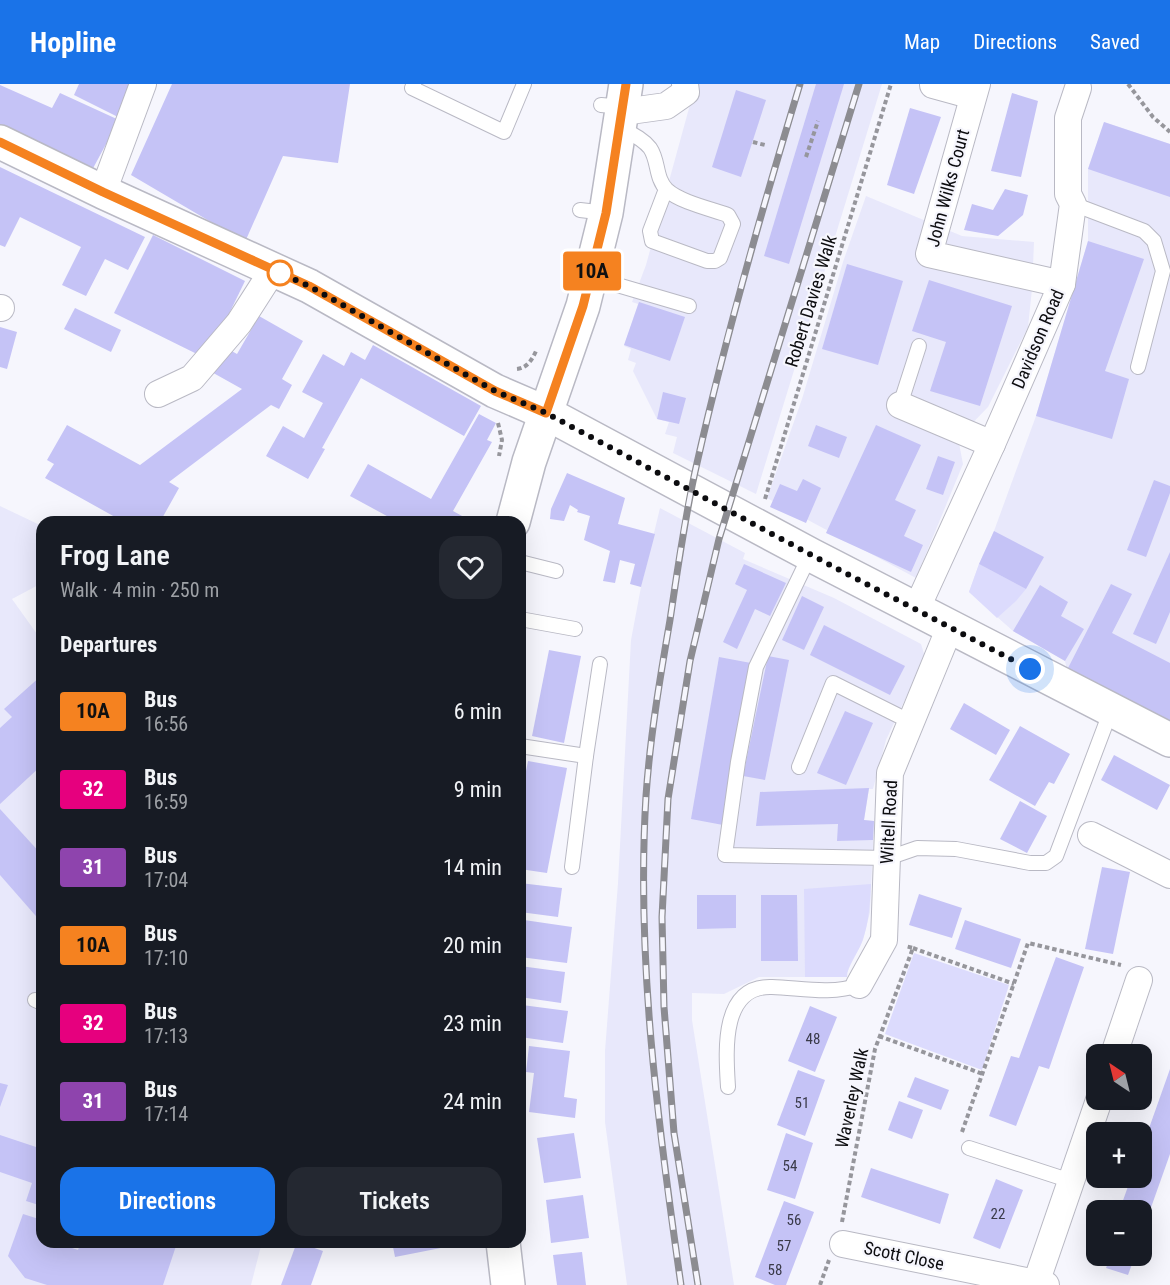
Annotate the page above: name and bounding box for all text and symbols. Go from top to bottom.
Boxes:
text: Hopline [30,26,116,59]
text: Map [904,30,940,54]
text: Directions [973,30,1057,54]
text: Saved [1090,30,1140,54]
street label: John Wilks Court [922,127,973,249]
street label: Robert Davies Walk [780,232,841,369]
line badge: 10A [558,252,626,291]
text: 10A [575,259,609,283]
unlabelled marker [267,260,293,286]
street label: Davidson Road [1007,286,1068,392]
button: heart [439,536,502,599]
text: Frog Lane [60,539,170,572]
text: Walk · 4 min · 250 m [60,578,219,602]
text: Departures [60,632,157,657]
your location [1015,654,1045,684]
text: Bus [144,687,177,712]
text: 10A [76,699,110,723]
text: 6 min [454,699,502,724]
text: 16:56 [144,712,188,736]
text: Bus [144,765,177,790]
text: 32 [82,777,104,801]
text: 9 min [454,777,502,802]
street label: Wiltell Road [876,779,901,865]
text: 16:59 [144,790,188,814]
text: Bus [144,843,177,868]
text: 31 [82,855,104,879]
text: 14 min [443,855,502,880]
text: 17:04 [144,868,188,892]
text: Bus [144,921,177,946]
text: 10A [76,933,110,957]
text: 20 min [443,933,502,958]
text: 17:10 [144,946,188,970]
text: Bus [144,999,177,1024]
text: 32 [82,1011,104,1035]
text: 23 min [443,1011,502,1036]
text: 17:13 [144,1024,188,1048]
house number: 48 [806,1030,820,1048]
north arrow [1086,1044,1152,1110]
map controls [1086,1044,1152,1266]
street label: Waverley Walk [831,1046,872,1150]
text: Bus [144,1077,177,1102]
text: 31 [82,1089,104,1113]
text: 24 min [443,1089,502,1114]
house number: 51 [795,1094,809,1112]
text: 17:14 [144,1102,188,1126]
button: + [1086,1122,1152,1188]
house number: 54 [783,1157,797,1175]
button: Directions [60,1167,275,1236]
button: Tickets [287,1167,502,1236]
button: − [1086,1200,1152,1266]
house number: 22 [991,1205,1005,1223]
house number: 56 [787,1211,801,1229]
house number: 57 [777,1237,791,1255]
street label: Scott Close [862,1237,946,1274]
house number: 58 [768,1261,782,1279]

